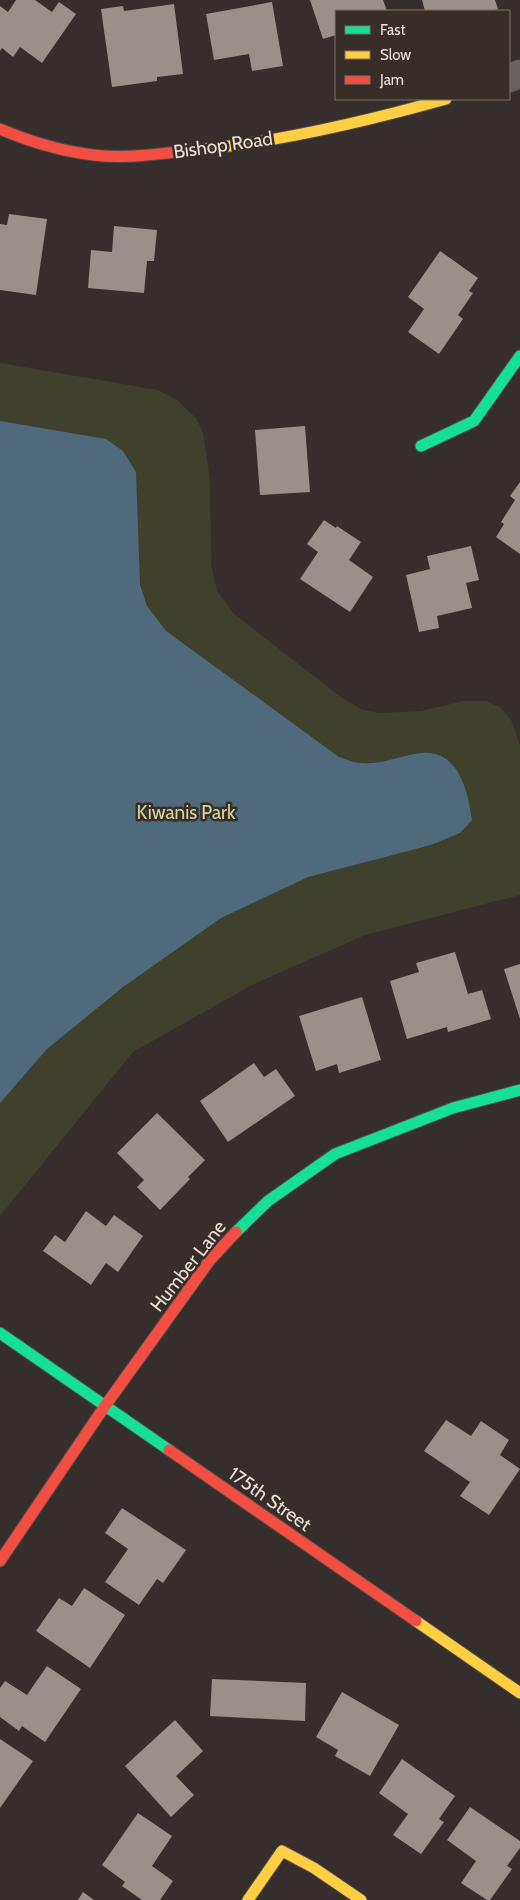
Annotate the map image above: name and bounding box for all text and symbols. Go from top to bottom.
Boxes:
legend [335,10,510,100]
text: Fast [380,21,405,39]
text: Slow [380,46,411,64]
text: Jam [379,71,404,89]
street label: Bishop Road [172,127,274,163]
park label: Kiwanis Park [136,801,236,824]
street label: Humber Lane [145,1216,231,1316]
street label: 175th Street [224,1462,316,1536]

